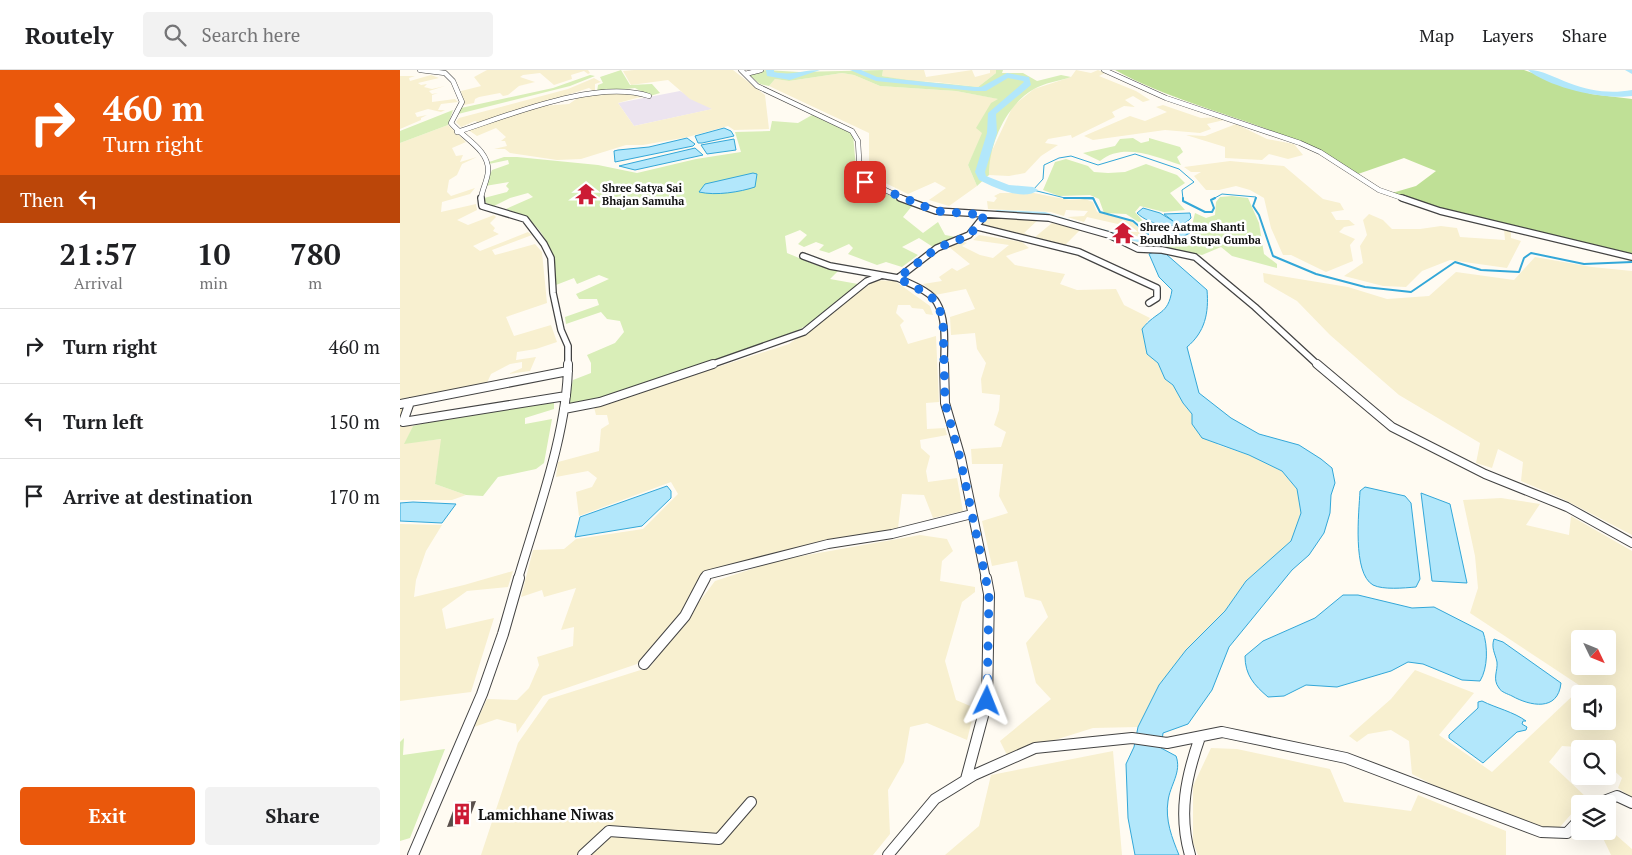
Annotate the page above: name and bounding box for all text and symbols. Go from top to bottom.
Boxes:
search box [143,12,493,57]
text: Routely [25,19,113,51]
icon: search [161,21,189,49]
text: Search here [201,22,300,47]
text: Map [1419,23,1454,47]
text: Layers [1482,23,1534,47]
text: Share [1562,23,1607,47]
text: 460 m [103,85,204,131]
icon: right [20,90,85,155]
text: Turn right [103,129,203,158]
pin [844,161,886,203]
icon: arrive [851,168,879,196]
temple icon: Shree Satya Sai Bhajan Samuha [573,181,599,207]
place label: Shree Satya Sai Bhajan Samuha [602,181,684,208]
icon: left [74,185,102,213]
text: Then [20,187,64,212]
temple icon: Shree Aatma Shanti Boudhha Stupa Gumba [1110,220,1136,246]
place label: Shree Aatma Shanti Boudhha Stupa Gumba [1140,220,1261,247]
text: 21:57 [59,234,137,274]
text: 10 [197,234,231,274]
text: 780 [290,234,341,274]
text: Arrival [74,272,123,294]
text: min [200,272,228,294]
text: m [308,272,322,294]
icon: right [20,332,48,360]
text: Turn right [63,334,157,359]
text: 460 m [329,334,380,359]
icon: left [20,407,48,435]
text: Turn left [63,409,144,434]
text: 150 m [329,409,380,434]
icon: arrive [20,482,48,510]
text: Arrive at destination [63,484,252,509]
text: 170 m [329,484,380,509]
north arrow [1571,630,1616,675]
map controls [1571,630,1616,840]
position arrow [960,674,1012,726]
button: sound [1571,685,1616,730]
button: search [1571,740,1616,785]
button: Exit [20,787,195,845]
button: Share [205,787,380,845]
button: layers [1571,795,1616,840]
building icon: Lamichhane Niwas [449,801,475,827]
place label: Lamichhane Niwas [478,804,614,824]

